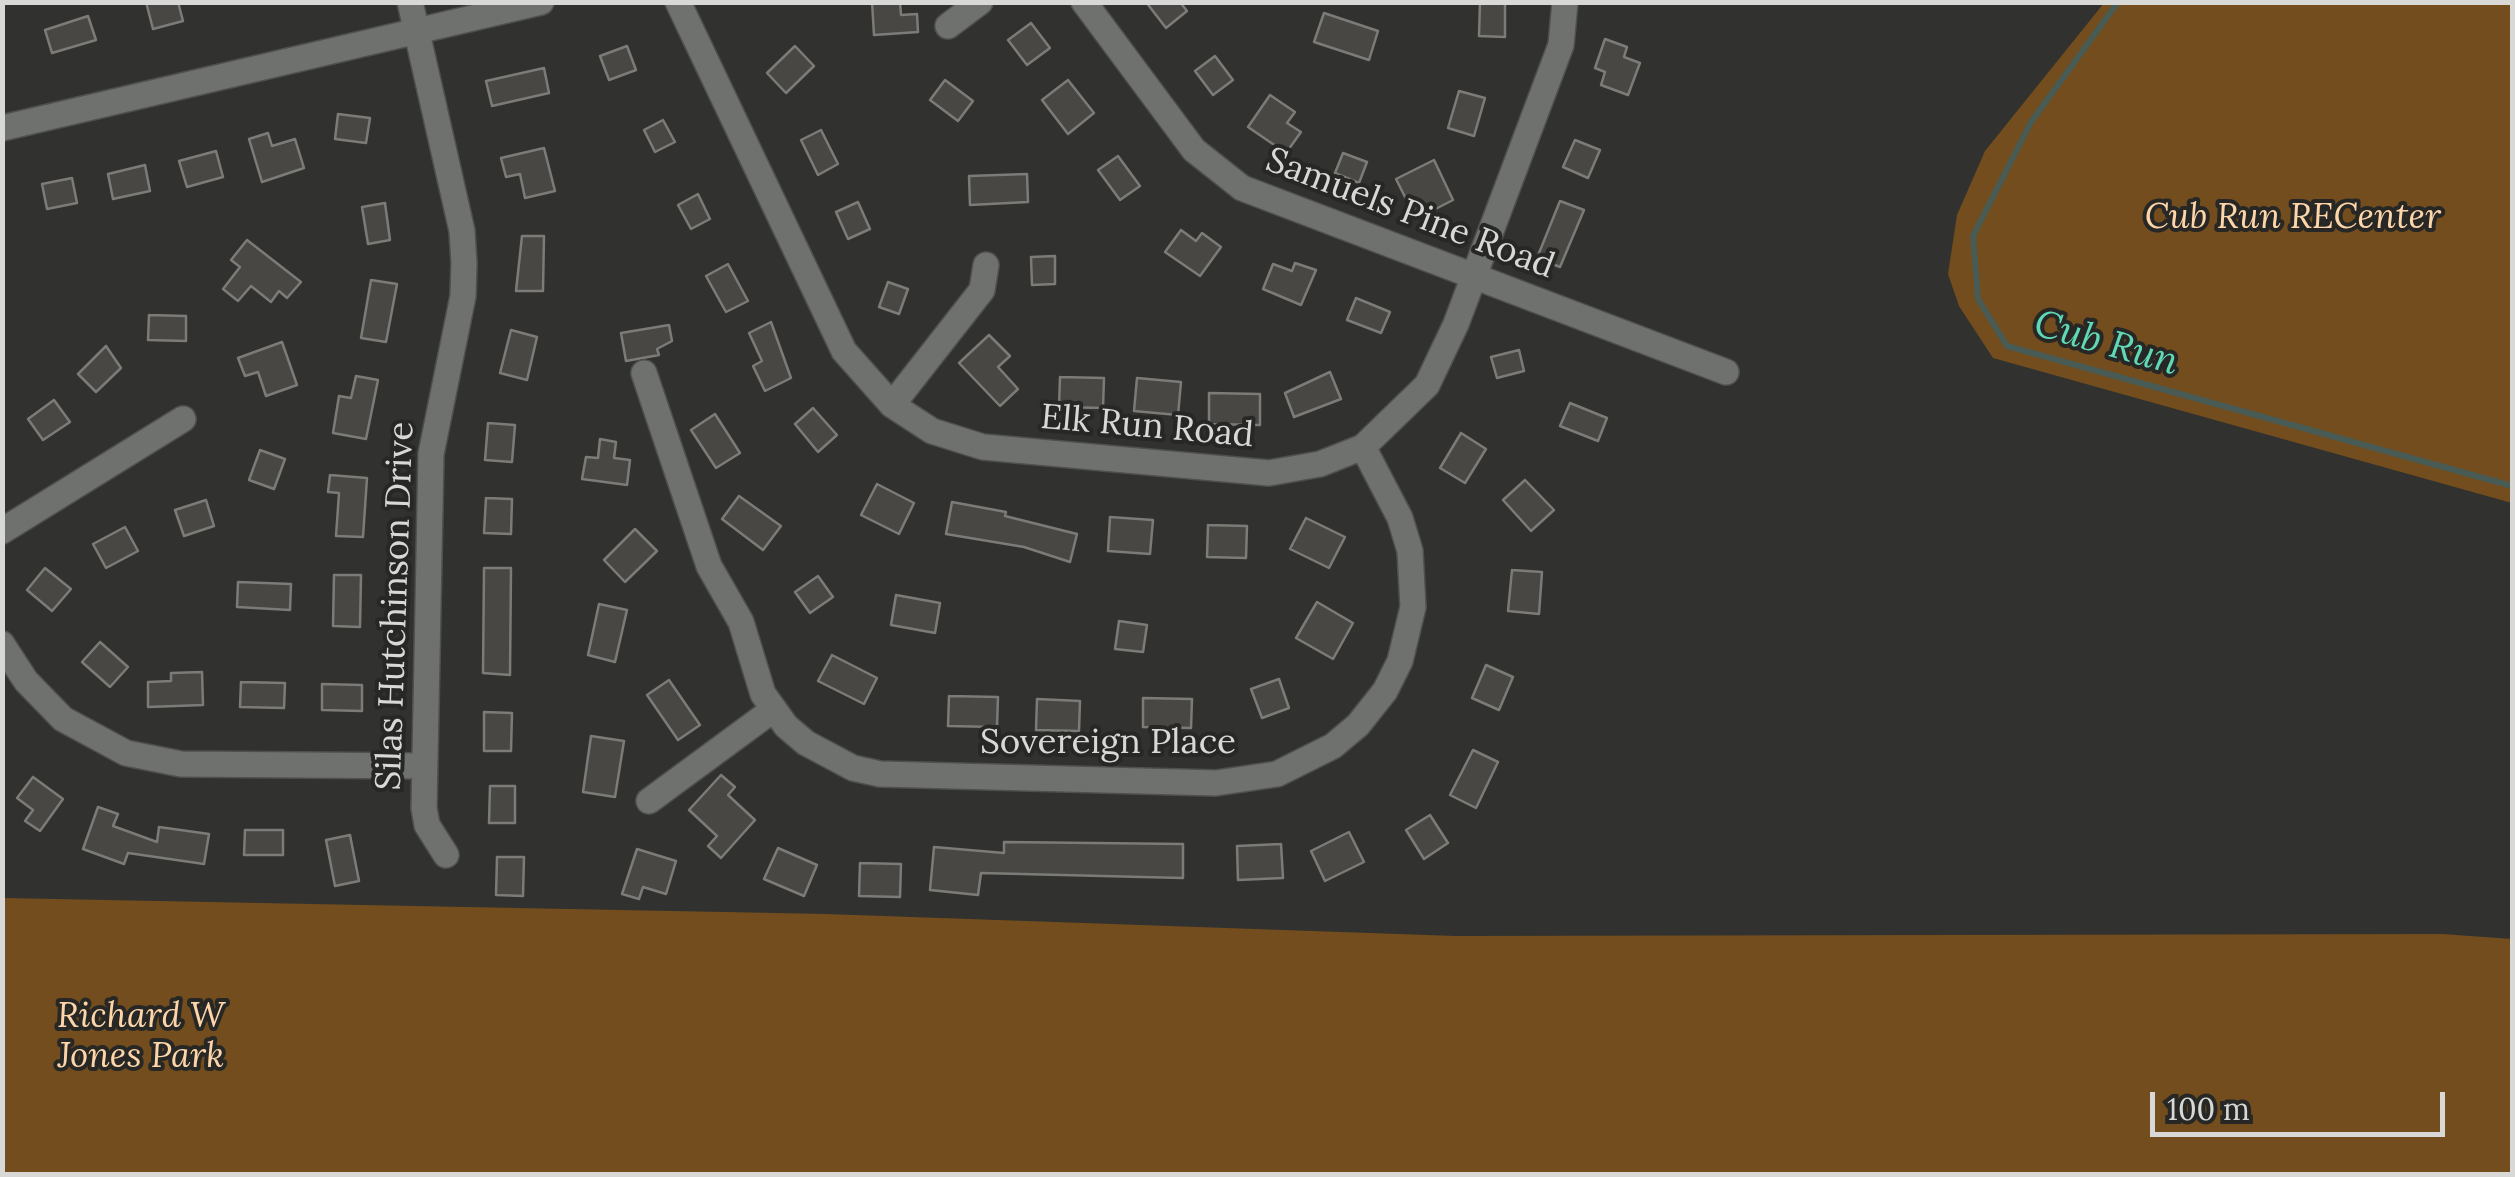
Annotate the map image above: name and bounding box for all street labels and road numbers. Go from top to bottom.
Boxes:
street label: Samuels Pine Road [1260,140,1560,288]
street label: Elk Run Road [1039,397,1255,457]
street label: Silas Hutchinson Drive [369,421,423,791]
street label: Sovereign Place [980,722,1236,764]

